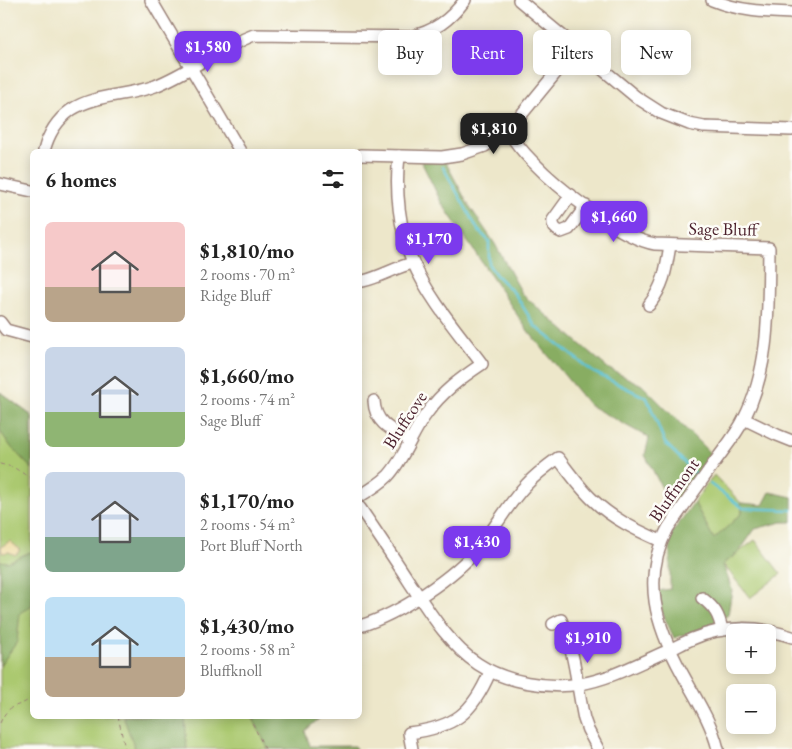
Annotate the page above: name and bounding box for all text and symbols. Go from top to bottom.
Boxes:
pin: $1,580 [167,30,249,73]
chip: Buy [378,30,442,75]
chip: Rent [452,30,523,75]
chip: Filters [533,30,611,75]
chip: New [621,30,691,75]
text: $1,580 [185,36,231,57]
pin: $1,810 [453,112,535,155]
text: $1,810 [471,118,517,139]
icon: filters [319,165,347,193]
text: 6 homes [45,166,117,193]
pin: $1,660 [573,200,655,243]
text: $1,660 [591,206,637,227]
street label: Sage Bluff [688,216,760,241]
pin: $1,170 [388,222,470,265]
text: $1,170 [406,228,452,249]
text: $1,810/mo [200,237,294,264]
icon: home [85,242,145,302]
text: 2 rooms · 70 m² [200,264,295,285]
text: Ridge Bluff [200,285,271,306]
text: $1,660/mo [200,362,294,389]
icon: home [85,367,145,427]
street label: Bluffcove [377,386,432,453]
text: 2 rooms · 74 m² [200,389,295,410]
text: Sage Bluff [200,410,261,431]
street label: Bluffmont [643,453,704,526]
text: $1,170/mo [200,487,294,514]
icon: home [85,492,145,552]
text: 2 rooms · 54 m² [200,514,295,535]
pin: $1,430 [436,526,518,568]
text: $1,430 [454,531,500,552]
text: Port Bluff North [200,535,303,556]
text: $1,430/mo [200,612,294,639]
icon: home [85,617,145,677]
pin: $1,910 [547,622,629,664]
map controls [726,624,776,734]
button: + [726,624,776,674]
text: $1,910 [565,627,611,648]
text: 2 rooms · 58 m² [200,639,295,660]
text: Bluffknoll [200,660,262,681]
button: − [726,684,776,734]

